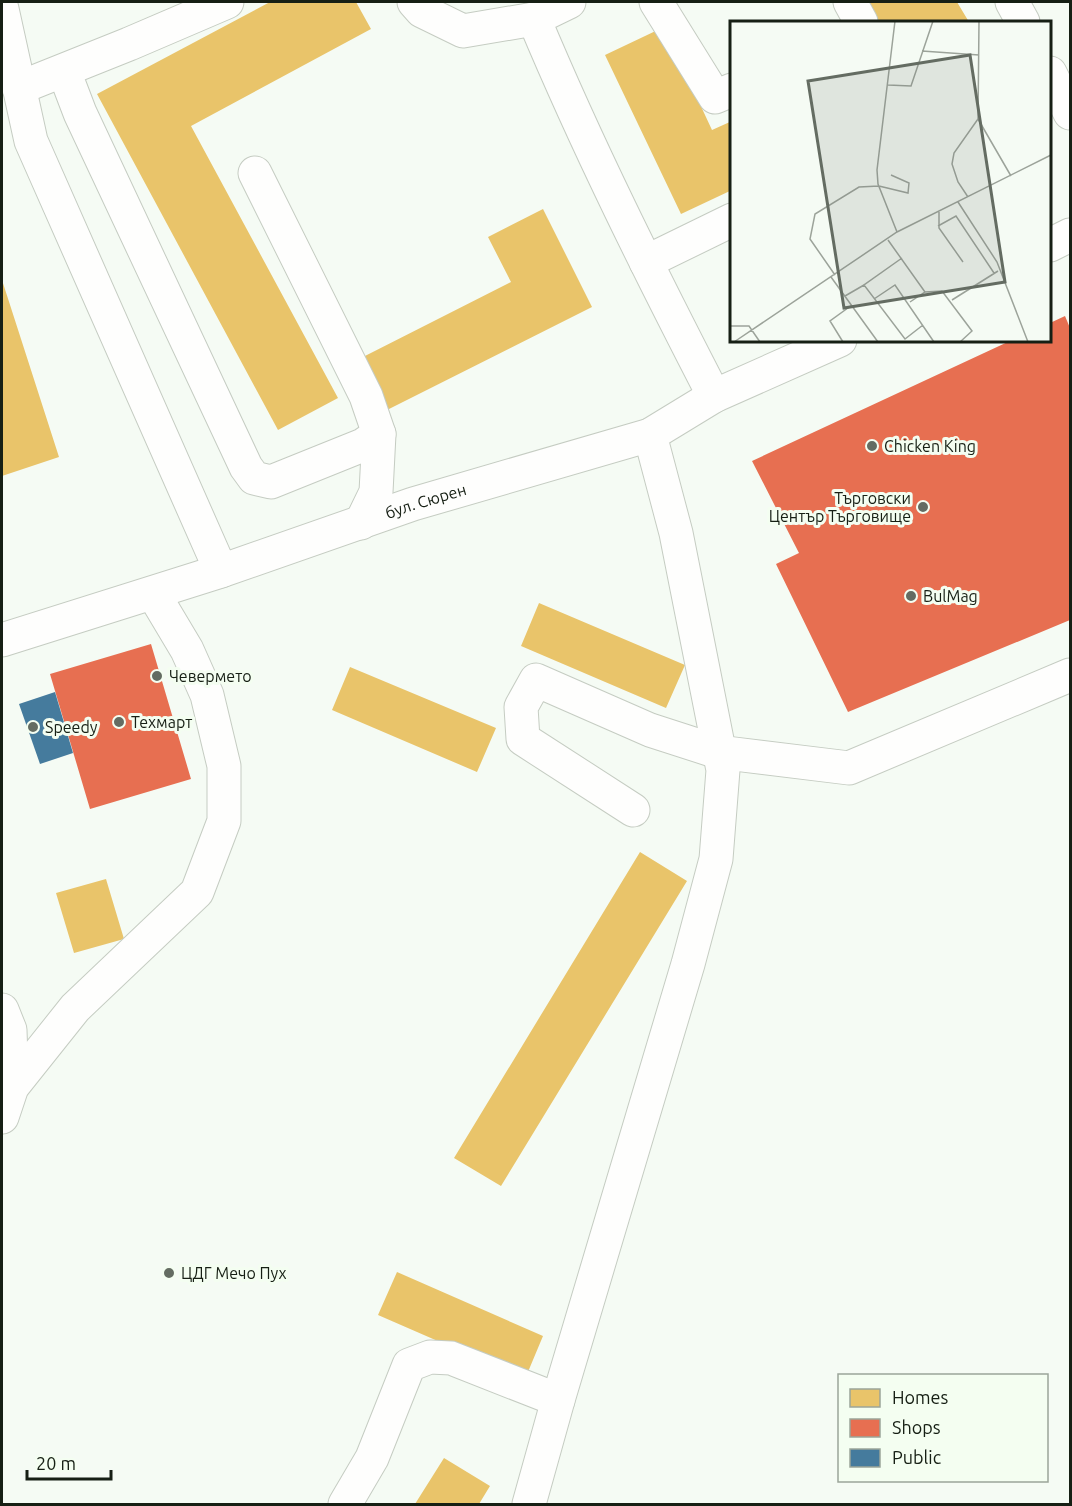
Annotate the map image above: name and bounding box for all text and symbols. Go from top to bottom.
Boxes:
inset map [730,21,1051,342]
place label: Chicken King [884,437,976,455]
marker: Chicken King [865,439,879,453]
street label: бул. Сюрен [383,480,468,522]
place label: Търговски Център Търговище [769,489,911,525]
marker: Търговски Център Търговище [916,500,930,514]
place label: BulMag [923,587,978,605]
marker: BulMag [904,589,918,603]
place label: Чевермето [169,667,252,685]
marker: Чевермето [150,669,164,683]
place label: Техмарт [131,713,192,731]
marker: Техмарт [112,715,126,729]
place label: Speedy [45,718,98,736]
marker: Speedy [26,720,40,734]
place label: ЦДГ Мечо Пух [181,1264,287,1282]
marker: ЦДГ Мечо Пух [162,1266,176,1280]
legend [838,1374,1048,1482]
text: Homes [892,1387,949,1407]
text: Shops [892,1417,941,1437]
scale bar [27,1443,111,1481]
text: Public [892,1447,941,1467]
text: 20 m [36,1453,76,1473]

